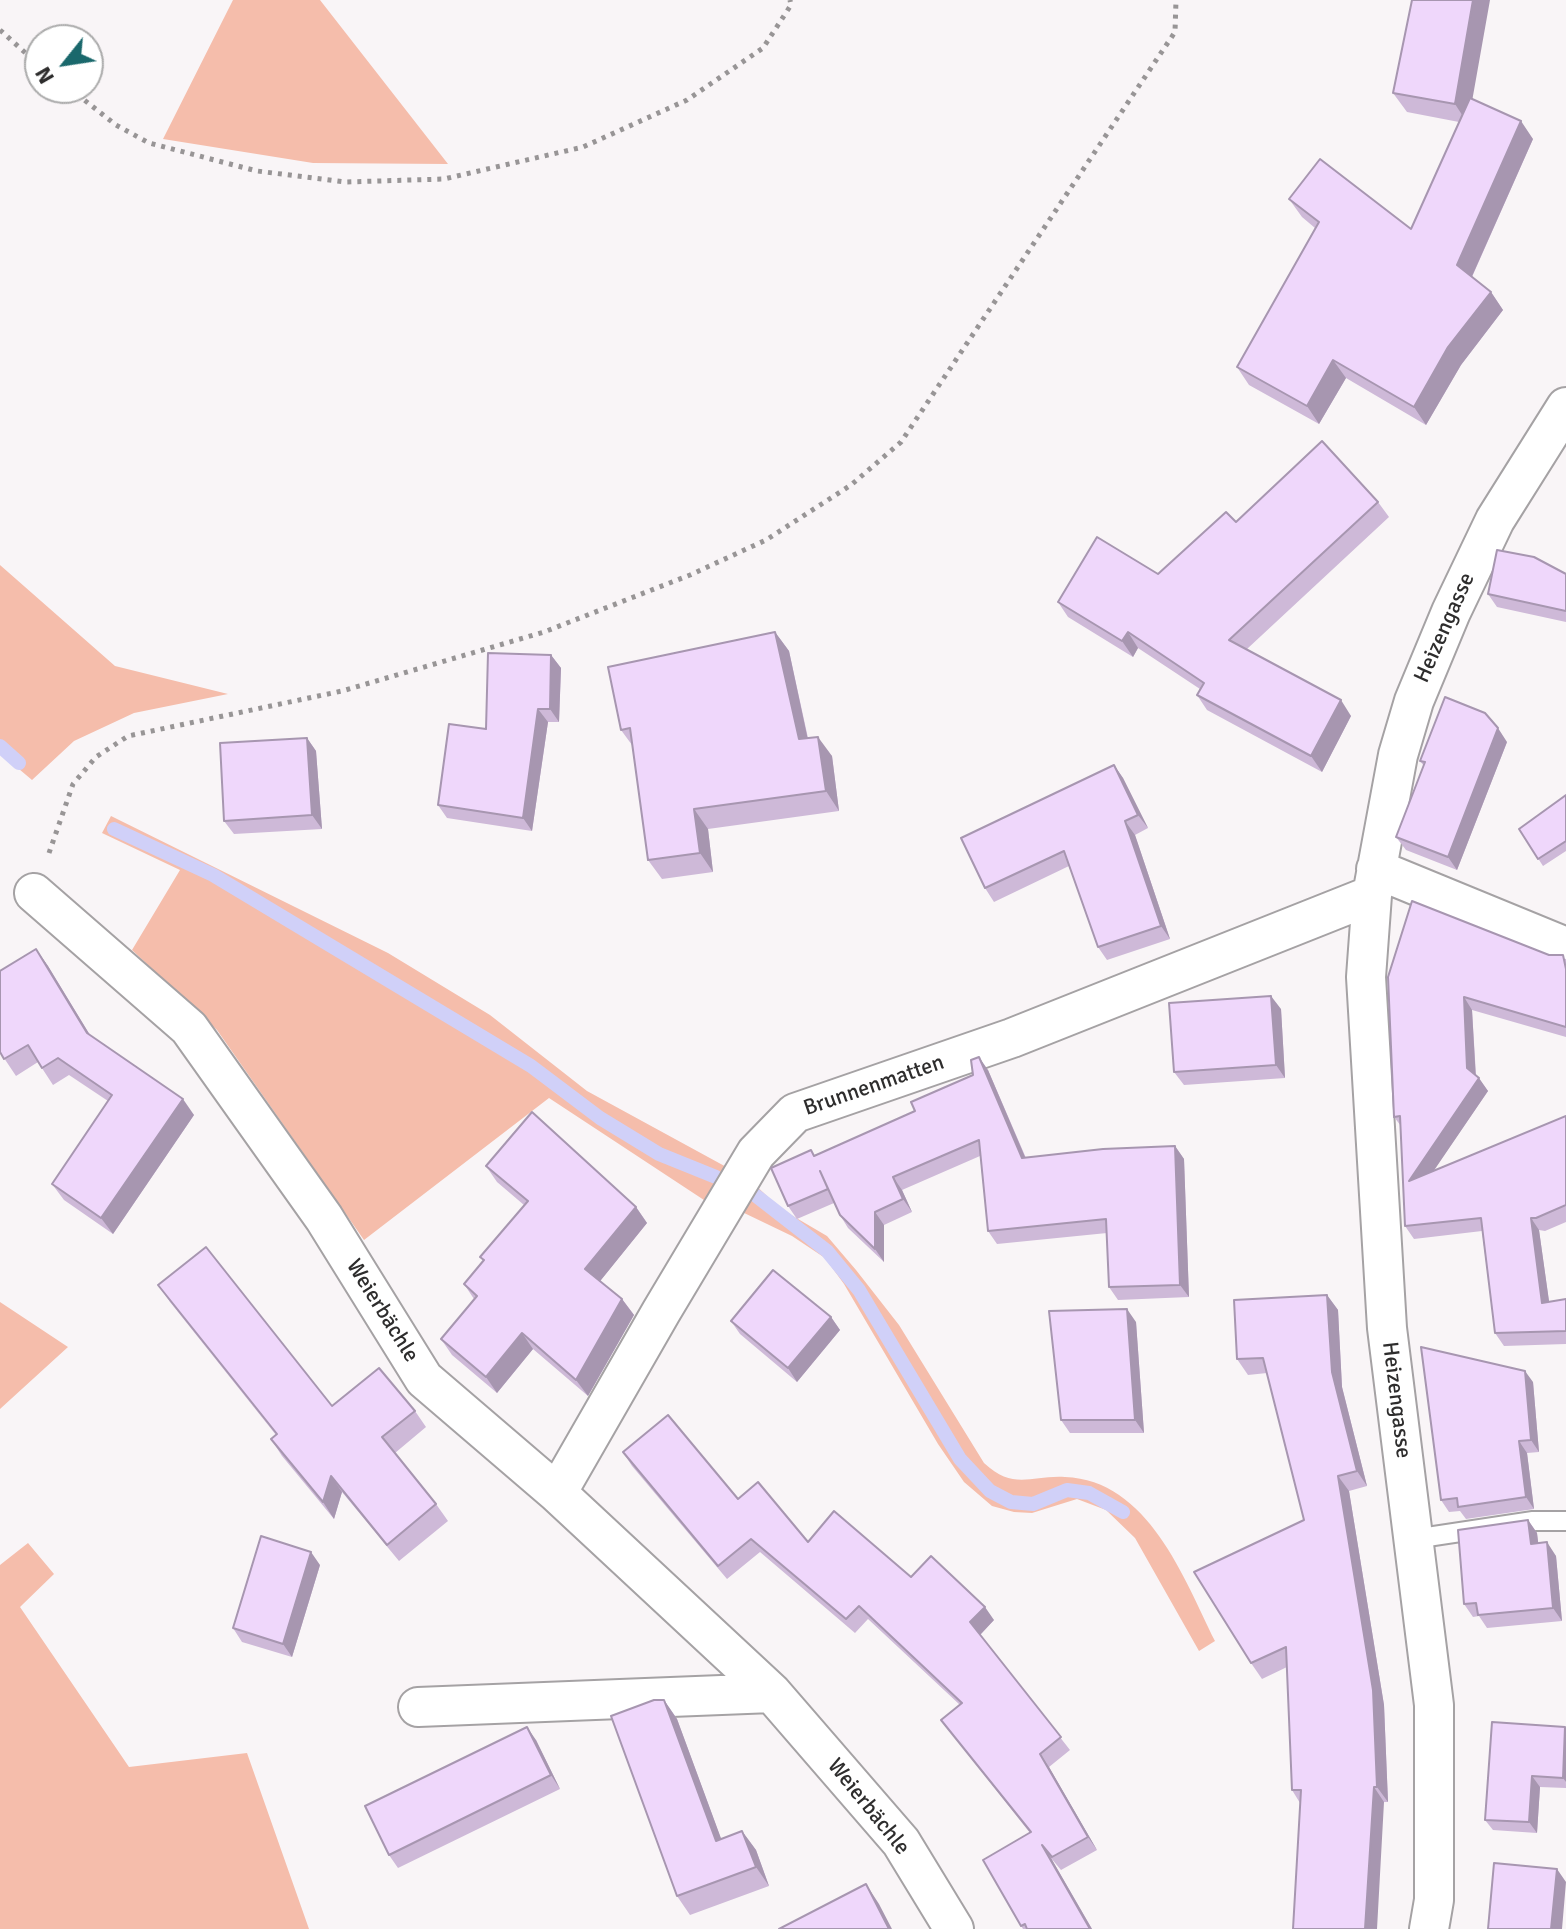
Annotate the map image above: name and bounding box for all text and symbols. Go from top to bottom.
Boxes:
north arrow [24,24,104,104]
text: N [29,62,60,89]
street label: Heizengasse [1409,569,1481,687]
street label: Brunnenmatten [800,1050,948,1122]
street label: Weierbächle [340,1255,424,1367]
street label: Heizengasse [1376,1340,1416,1460]
street label: Weierbächle [821,1754,915,1860]

